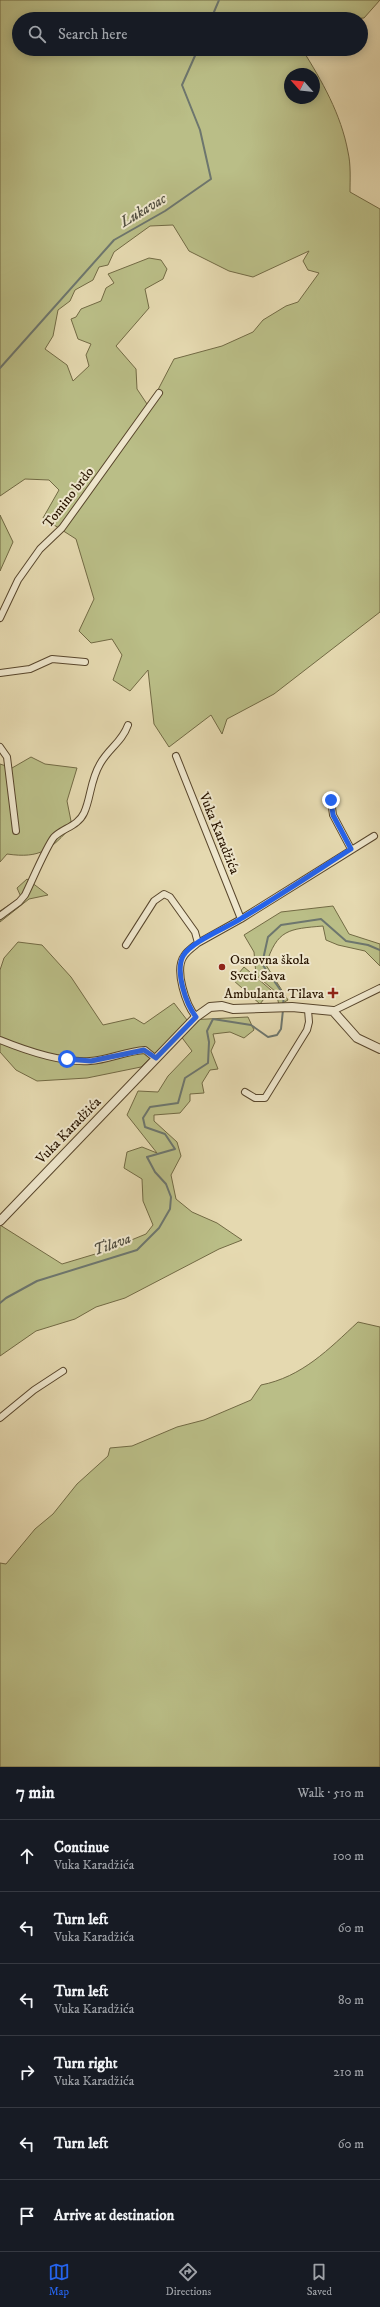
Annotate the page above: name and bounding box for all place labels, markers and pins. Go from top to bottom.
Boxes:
place label: Osnovna škola Sveti Sava [230,951,310,985]
marker: Osnovna škola Sveti Sava [217,962,227,972]
place label: Ambulanta Tilava [224,985,324,1003]
marker: Ambulanta Tilava [327,987,339,999]

